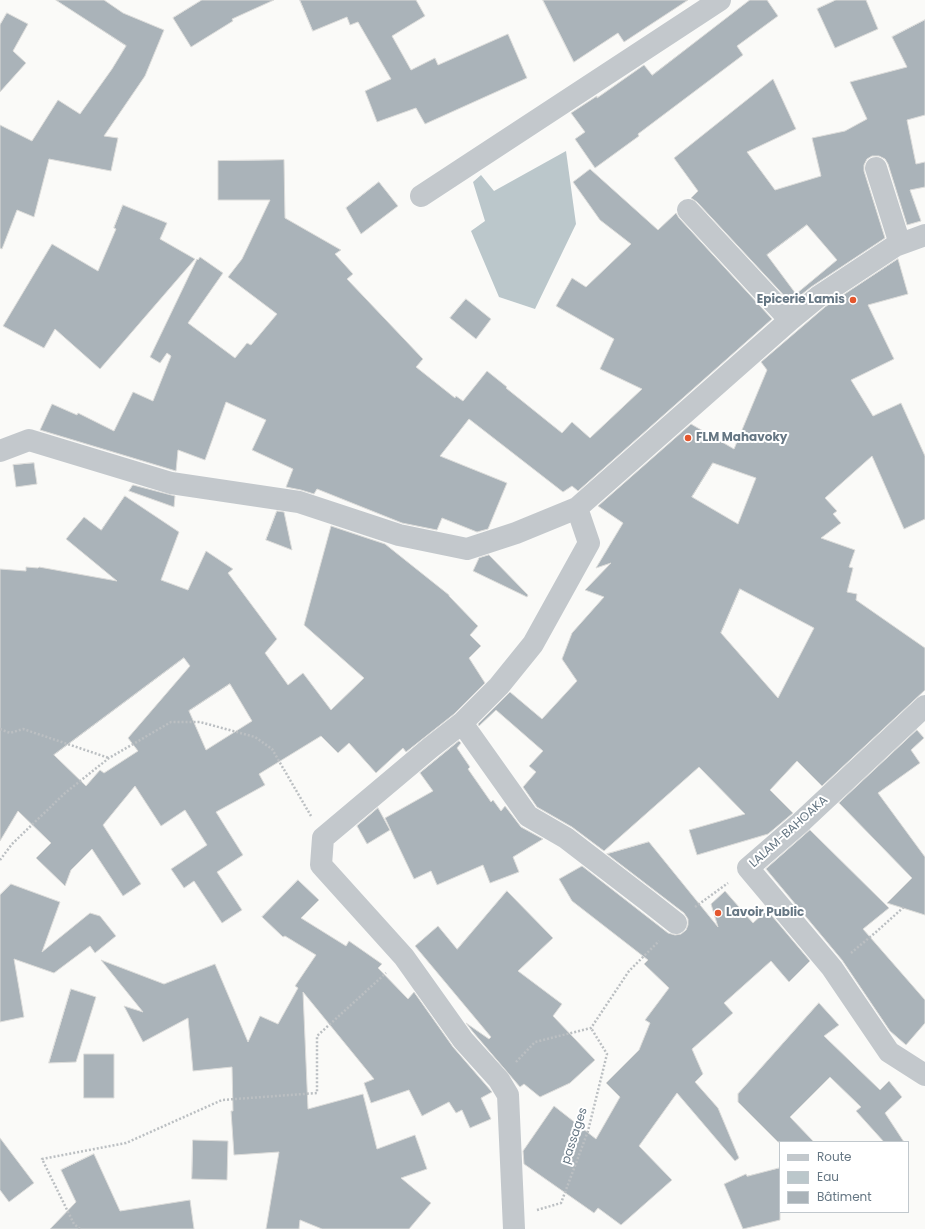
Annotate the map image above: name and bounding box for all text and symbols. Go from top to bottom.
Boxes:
place label: Epicerie Lamis [757,293,845,307]
marker: Epicerie Lamis [848,295,858,305]
place label: FLM Mahavoky [696,431,787,445]
marker: FLM Mahavoky [683,433,693,443]
street label: LALAM-BAHOAKA [747,793,831,871]
place label: Lavoir Public [726,906,804,920]
marker: Lavoir Public [713,908,723,918]
street label: passages [559,1106,591,1166]
legend [779,1141,909,1213]
text: Route [817,1148,851,1165]
text: Eau [817,1168,839,1185]
text: Bâtiment [817,1188,872,1205]

